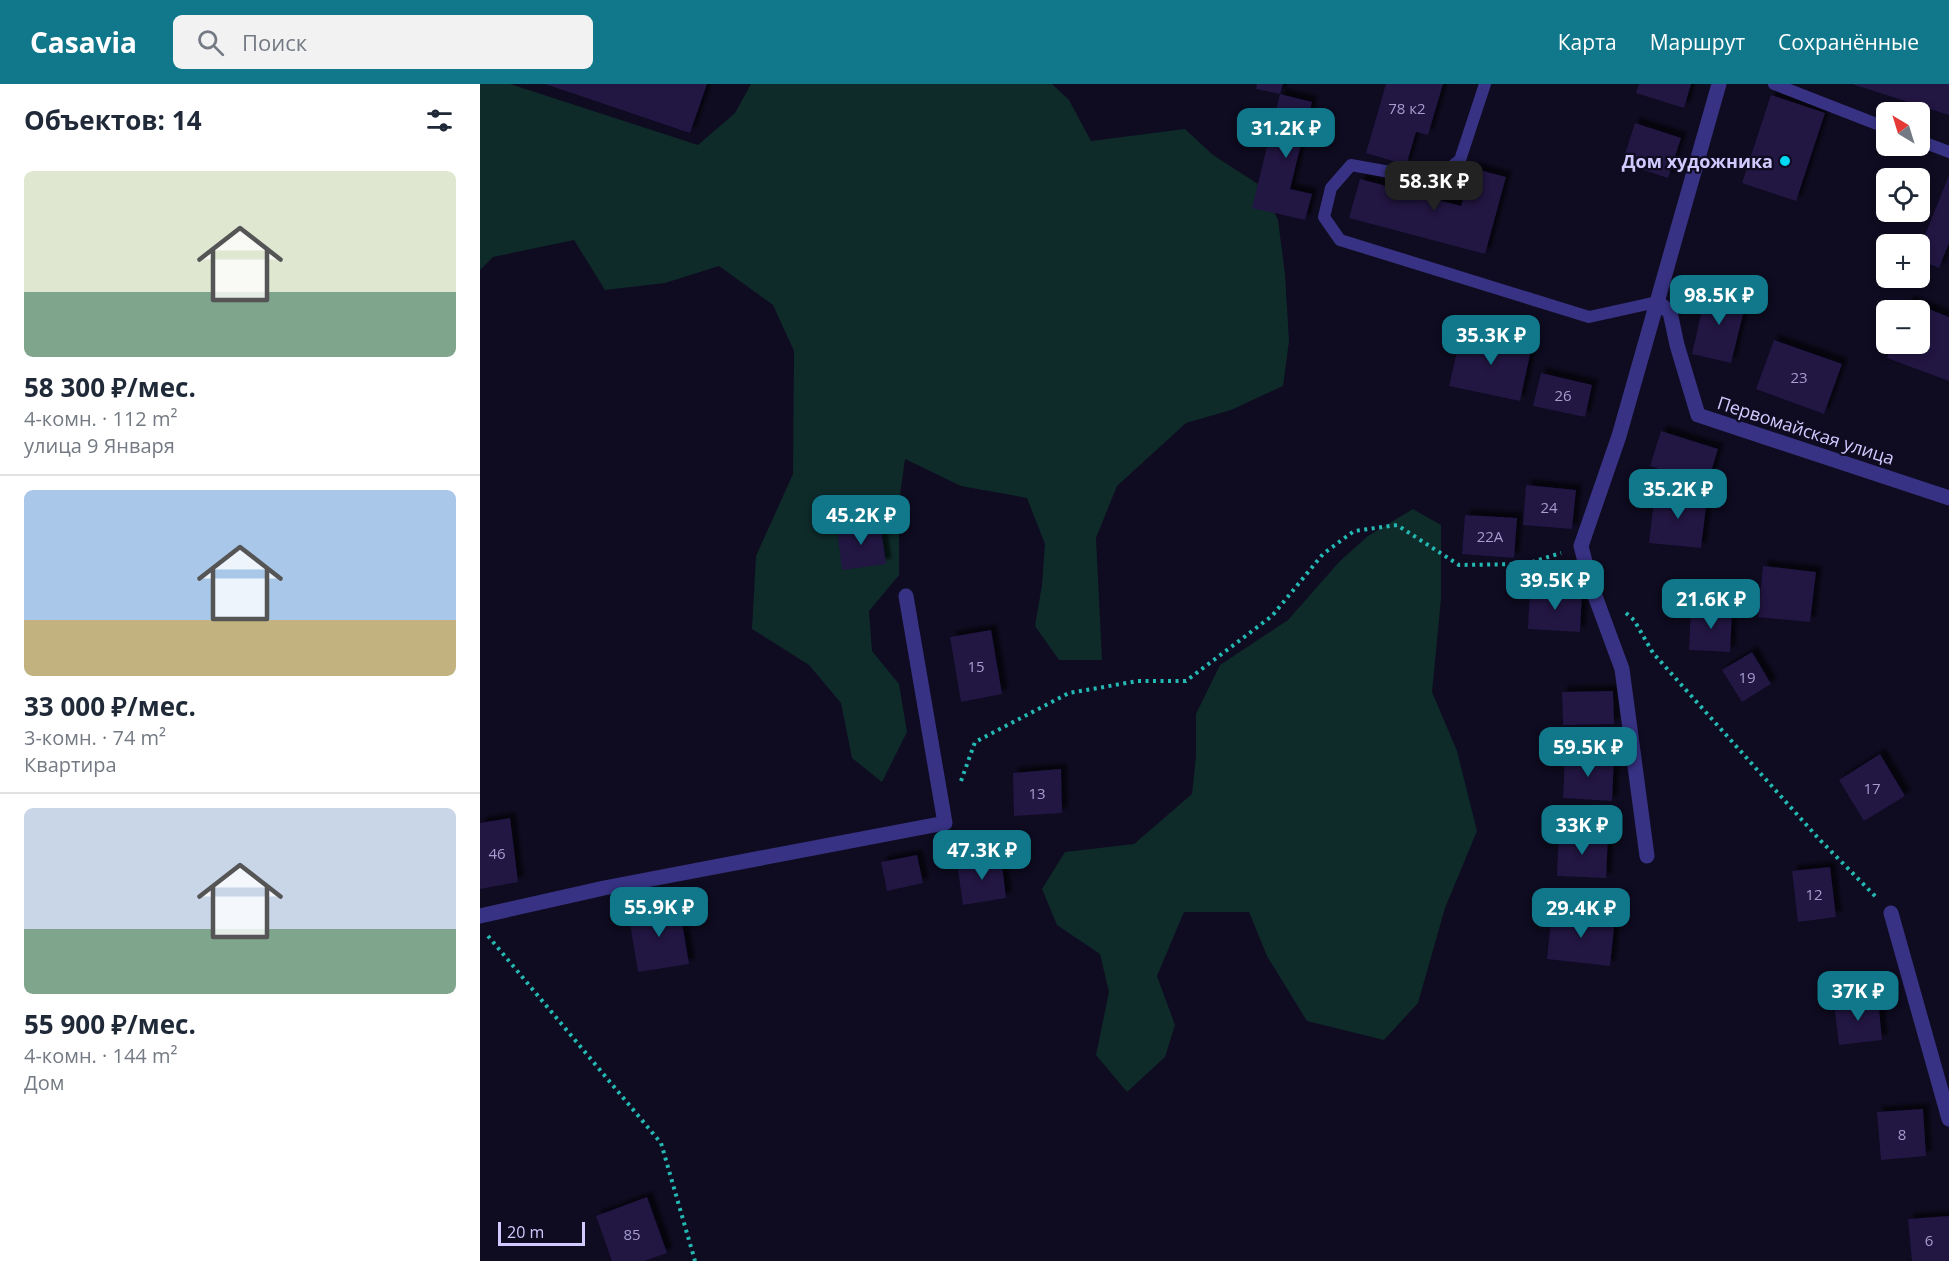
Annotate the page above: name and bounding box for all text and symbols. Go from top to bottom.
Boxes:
search box [173,15,593,69]
text: Casavia [30,23,137,61]
icon: search [194,26,227,59]
text: Поиск [242,27,307,57]
text: Карта [1558,28,1617,56]
text: Маршрут [1650,28,1745,56]
text: Сохранённые [1778,28,1919,56]
house number: 78 к2 [1388,98,1426,118]
text: Объектов: 14 [24,102,202,138]
north arrow [1876,102,1930,156]
map controls [1876,102,1930,354]
icon: filters [423,104,456,137]
pin: 31.2K ₽ [1231,108,1341,159]
text: 31.2K ₽ [1251,114,1321,141]
place label: Дом художника [1622,149,1773,173]
marker: Дом художника [1778,154,1792,168]
pin: 58.3K ₽ [1379,161,1489,212]
text: 58.3K ₽ [1399,167,1469,194]
button: locate [1876,168,1930,222]
icon: home [186,210,294,318]
button: + [1876,234,1930,288]
pin: 98.5K ₽ [1664,275,1774,326]
text: 98.5K ₽ [1684,281,1754,308]
button: − [1876,300,1930,354]
pin: 35.3K ₽ [1436,315,1546,366]
text: 35.3K ₽ [1456,321,1526,348]
house number: 23 [1790,367,1808,387]
text: 58 300 ₽/мес. [24,369,196,405]
house number: 26 [1554,385,1572,405]
street label: Первомайская улица [1714,390,1898,470]
text: 4-комн. · 112 m² [24,405,177,432]
text: улица 9 Января [24,432,175,459]
pin: 35.2K ₽ [1623,469,1733,520]
text: 35.2K ₽ [1643,475,1713,502]
pin: 45.2K ₽ [806,495,916,546]
house number: 24 [1540,497,1558,517]
text: 45.2K ₽ [826,501,896,528]
house number: 22А [1477,526,1504,546]
icon: home [186,529,294,637]
pin: 39.5K ₽ [1500,560,1610,611]
text: 39.5K ₽ [1520,566,1590,593]
pin: 21.6K ₽ [1656,579,1766,630]
text: 21.6K ₽ [1676,585,1746,612]
house number: 15 [967,656,985,676]
house number: 19 [1738,667,1756,687]
text: 33 000 ₽/мес. [24,688,196,724]
text: 3-комн. · 74 m² [24,724,166,751]
pin: 59.5K ₽ [1533,727,1643,778]
text: 59.5K ₽ [1553,733,1623,760]
text: Квартира [24,751,117,778]
house number: 17 [1863,778,1881,798]
house number: 13 [1028,783,1046,803]
pin: 33K ₽ [1540,805,1624,856]
text: 33K ₽ [1556,811,1609,838]
pin: 47.3K ₽ [927,830,1037,881]
text: 47.3K ₽ [947,836,1017,863]
house number: 46 [488,843,506,863]
icon: home [186,847,294,955]
house number: 12 [1805,884,1823,904]
pin: 55.9K ₽ [604,887,714,938]
pin: 29.4K ₽ [1526,888,1636,939]
text: 55.9K ₽ [624,893,694,920]
text: 29.4K ₽ [1546,894,1616,921]
pin: 37K ₽ [1816,971,1900,1022]
text: 37K ₽ [1832,977,1885,1004]
text: 55 900 ₽/мес. [24,1006,196,1042]
text: 4-комн. · 144 m² [24,1042,177,1069]
text: Дом [24,1069,64,1096]
house number: 8 [1898,1124,1906,1144]
scale bar [498,1219,585,1246]
text: 20 m [507,1221,544,1243]
house number: 85 [623,1224,641,1244]
house number: 6 [1925,1230,1933,1250]

